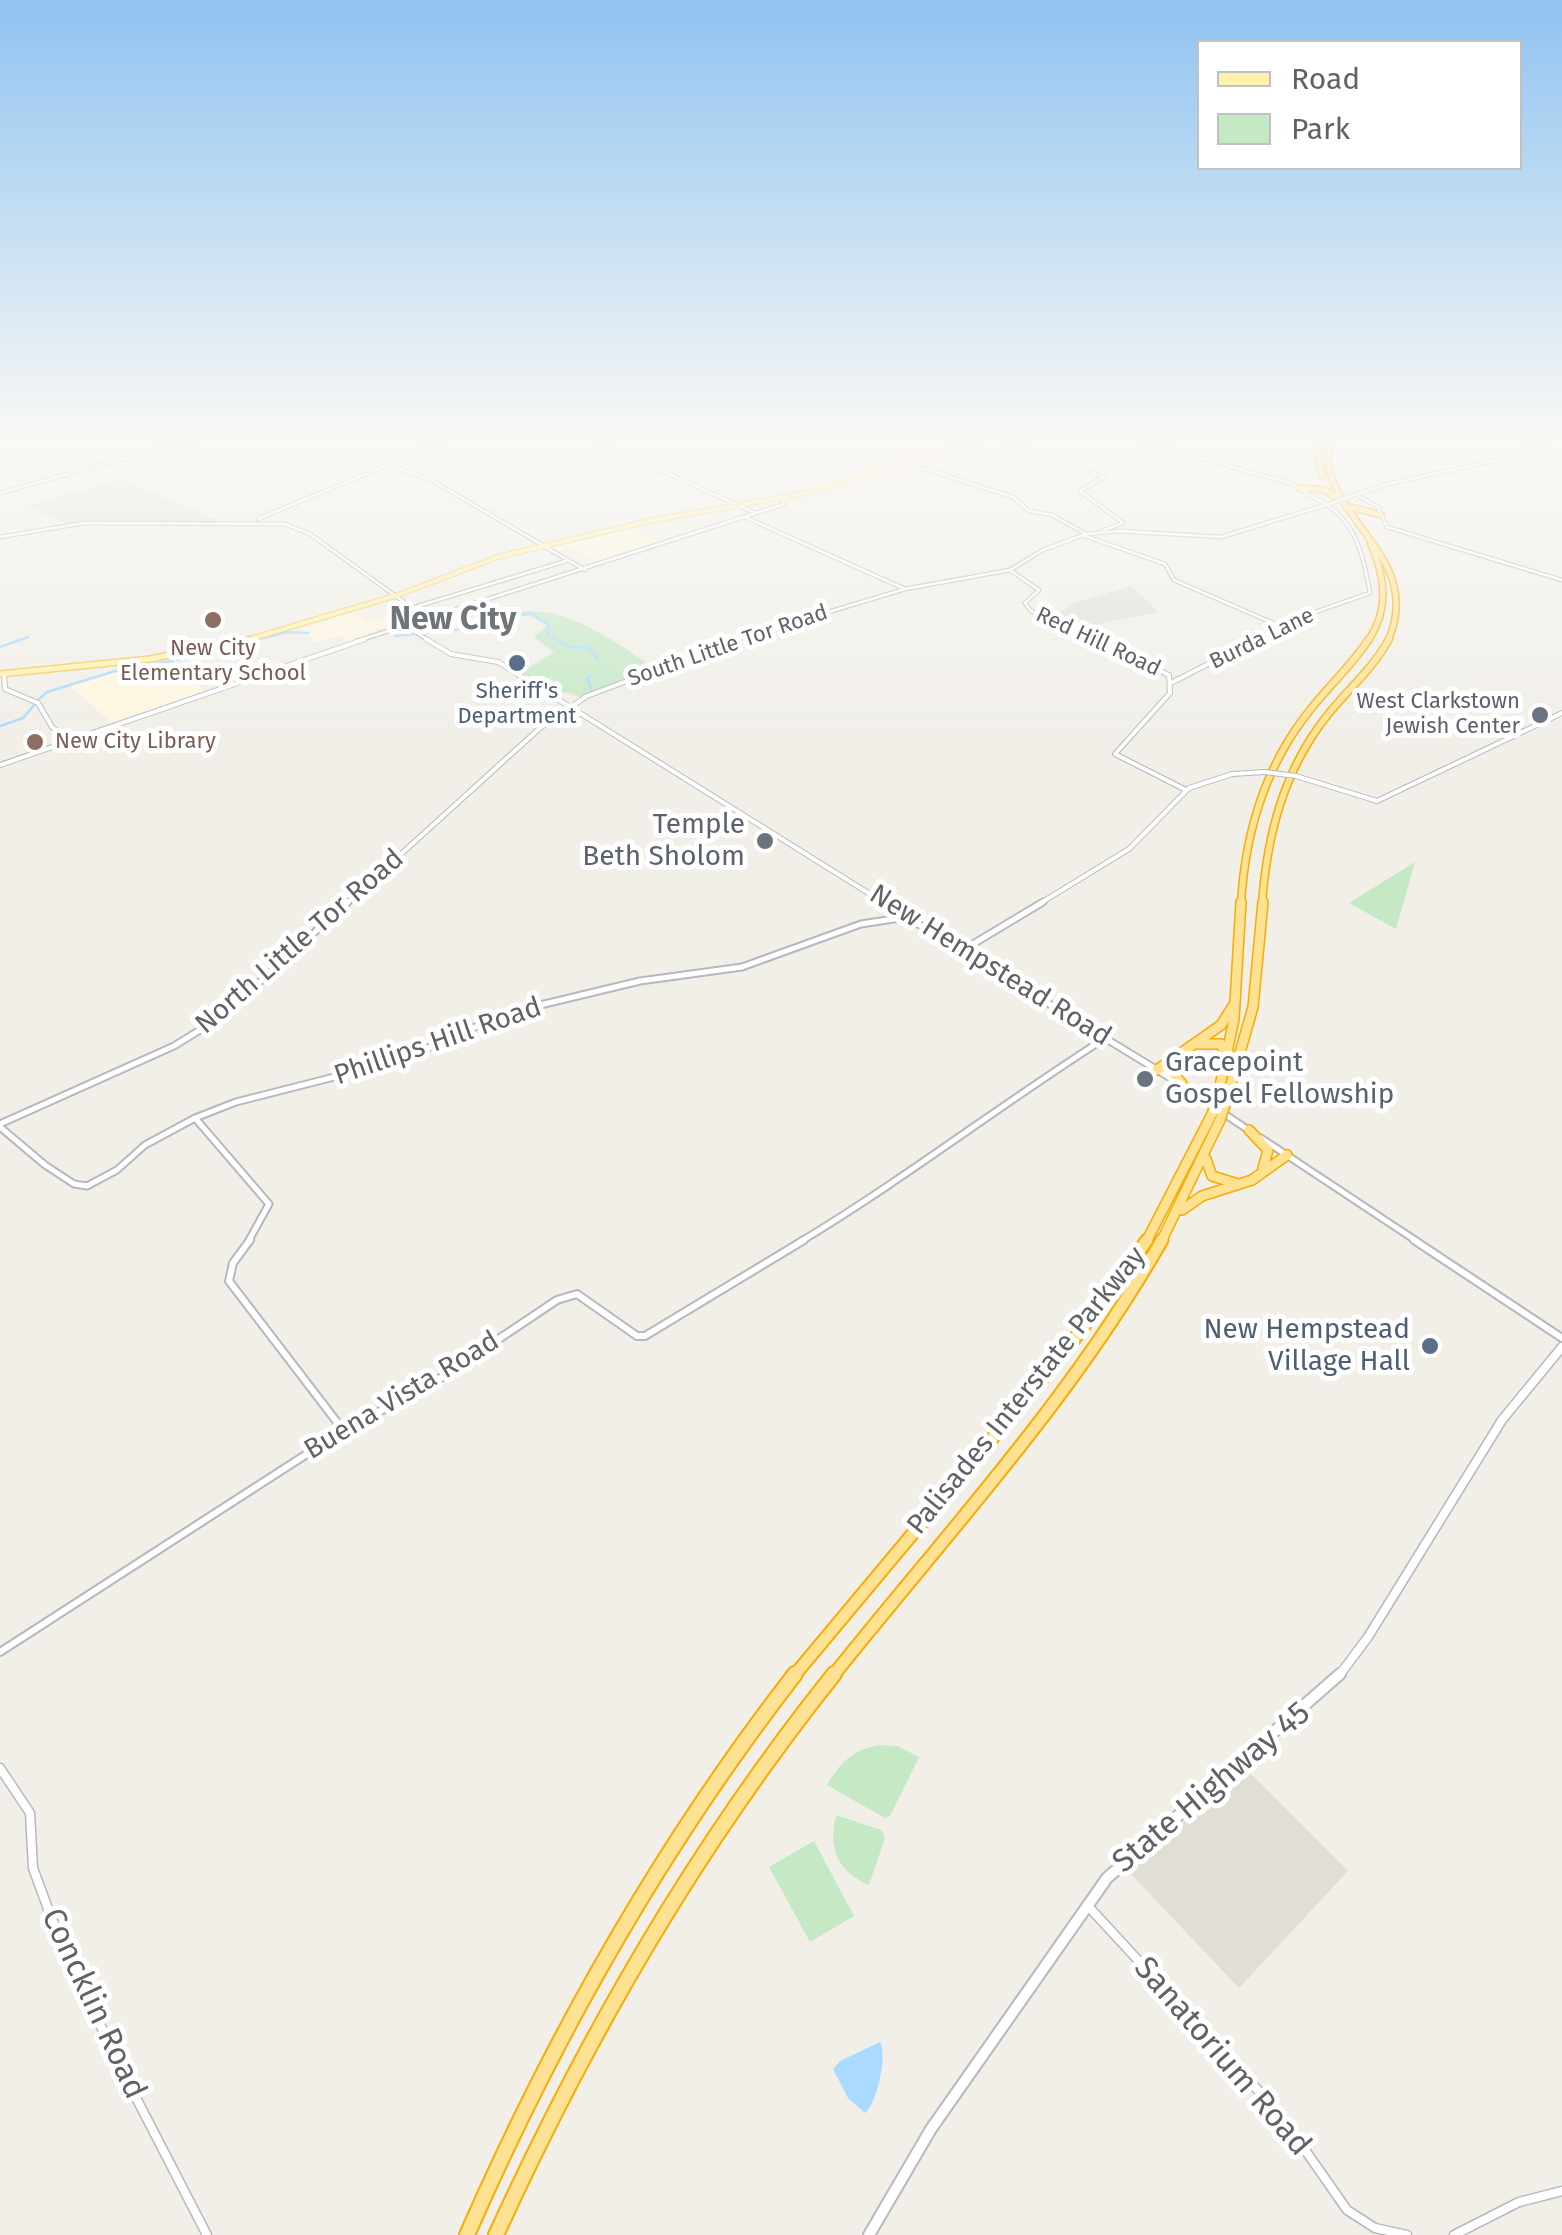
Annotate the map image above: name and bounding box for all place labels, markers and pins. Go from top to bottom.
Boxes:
marker: New City Elementary School [202,609,224,631]
place label: New City Elementary School [120,636,306,688]
marker: Sheriff's Department [506,652,528,674]
place label: Sheriff's Department [457,679,577,730]
place label: West Clarkstown Jewish Center [1357,689,1520,740]
marker: West Clarkstown Jewish Center [1529,704,1551,726]
place label: New City Library [55,729,216,755]
marker: New City Library [24,731,46,753]
place label: Temple Beth Sholom [582,808,745,874]
marker: Temple Beth Sholom [754,830,776,852]
place label: Gracepoint Gospel Fellowship [1165,1046,1394,1112]
marker: Gracepoint Gospel Fellowship [1134,1068,1156,1090]
place label: New Hempstead Village Hall [1203,1313,1410,1379]
marker: New Hempstead Village Hall [1419,1335,1441,1357]

